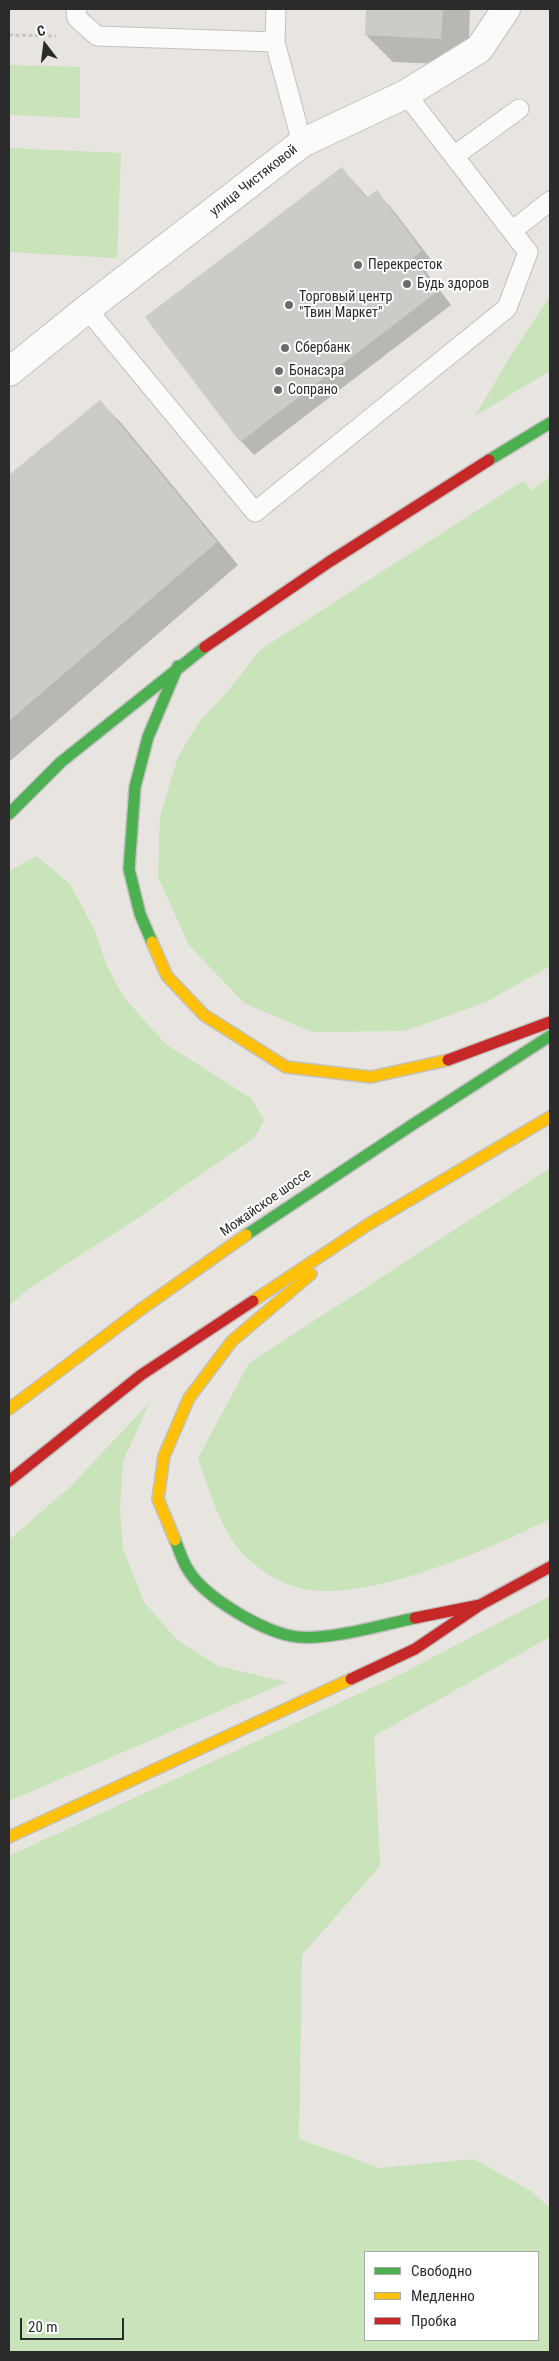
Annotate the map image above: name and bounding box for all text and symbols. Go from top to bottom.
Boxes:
north arrow [20,20,70,70]
text: С [35,22,47,39]
street label: улица Чистяковой [207,142,301,220]
place label: Перекресток [368,257,443,273]
marker: Перекресток [352,259,364,271]
place label: Будь здоров [417,276,489,292]
marker: Будь здоров [401,278,413,290]
place label: Торговый центр "Твин Маркет" [299,289,392,322]
marker: Торговый центр "Твин Маркет" [283,299,295,311]
place label: Сбербанк [295,340,351,356]
marker: Сбербанк [279,342,291,354]
place label: Бонасэра [289,363,344,379]
marker: Бонасэра [273,365,285,377]
place label: Сопрано [288,382,338,398]
marker: Сопрано [272,384,284,396]
street label: Можайское шоссе [217,1165,315,1241]
legend [364,2251,539,2341]
text: Свободно [411,2262,472,2280]
text: Медленно [411,2287,475,2305]
scale bar [22,2308,126,2340]
text: Пробка [411,2312,457,2330]
text: 20 m [28,2318,58,2336]

